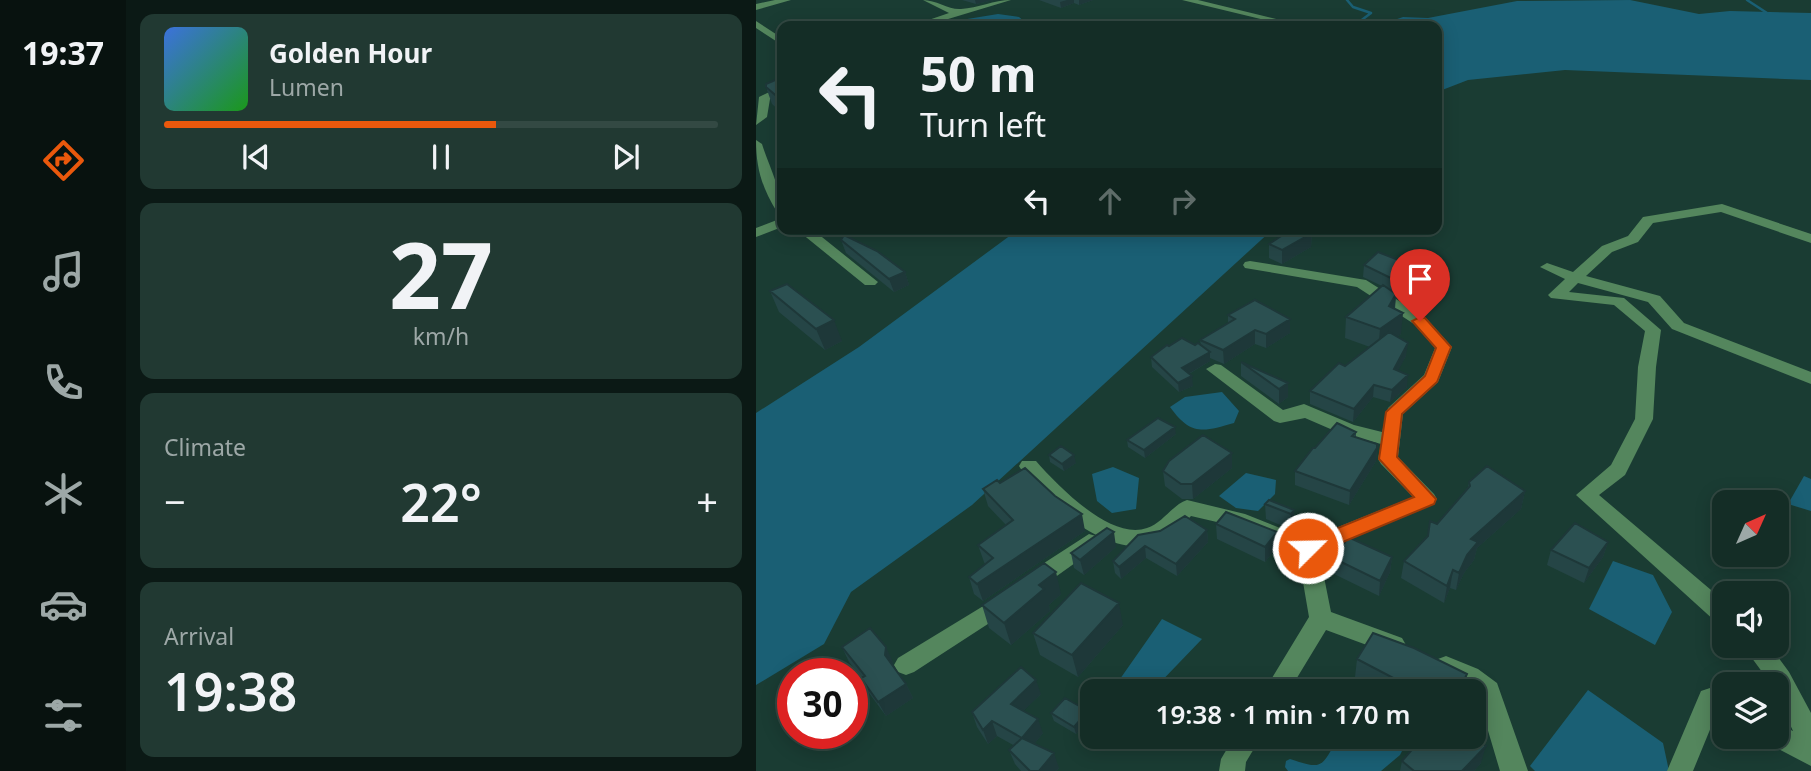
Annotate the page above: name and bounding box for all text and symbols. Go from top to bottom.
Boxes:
text: 19:37 [22,31,104,74]
text: Golden Hour [269,35,432,71]
text: 50 m [920,40,1037,106]
icon: left [805,49,896,140]
text: Lumen [269,71,344,103]
text: Turn left [920,103,1046,146]
icon: directions [39,136,88,185]
icon: previous [237,138,275,176]
icon: pause [422,138,460,176]
icon: next [607,138,645,176]
icon: left [1018,182,1056,220]
icon: ahead [1091,182,1129,220]
icon: right [1164,182,1202,220]
text: 27 [389,212,493,336]
icon: music [39,247,88,296]
pin [1390,249,1450,321]
icon: arrive [1401,260,1439,298]
text: km/h [413,320,469,352]
icon: phone [39,358,88,407]
text: Climate [164,431,246,463]
text: 22° [400,466,482,537]
icon: climate [39,469,88,518]
text: − [164,475,186,527]
text: + [696,475,718,527]
north arrow [1712,490,1788,567]
map controls [1712,490,1789,749]
position arrow [1271,511,1345,585]
icon: car [39,580,88,629]
button: sound [1712,581,1789,658]
text: Arrival [164,620,234,652]
text: 19:38 [164,655,297,726]
speed limit sign: 30 [777,658,868,749]
button: layers [1712,672,1789,749]
icon: filters [39,691,88,740]
text: 19:38 · 1 min · 170 m [1156,696,1410,732]

